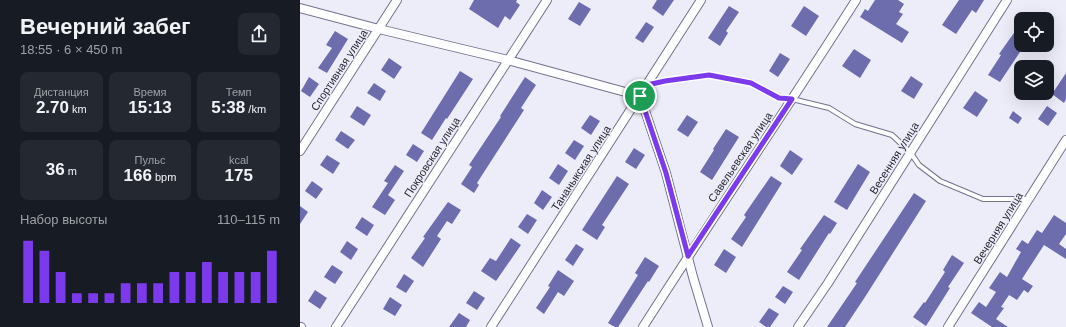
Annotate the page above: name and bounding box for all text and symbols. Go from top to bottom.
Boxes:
map controls [1014,12,1054,100]
button: locate [1014,12,1054,52]
button: share [238,13,280,55]
text: Вечерний забег [20,14,190,39]
street label: Спортивная улица [308,26,370,113]
text: 18:55 · 6 × 450 m [20,42,122,57]
button: layers [1014,60,1054,100]
pin [623,79,657,113]
icon: arrive [629,85,651,107]
text: Дистанция [34,86,89,98]
text: Время [133,86,167,98]
text: Темп [226,86,252,98]
text: 2.70 [36,98,69,117]
text: 15:13 [128,98,172,117]
text: 5:38 [211,98,245,117]
text: km [69,103,87,115]
text: /km [245,103,266,115]
street label: Савельевская улица [706,109,775,204]
street label: Покровская улица [402,114,463,199]
street label: Весенняя улица [867,119,921,196]
street label: Тананыкская улица [549,122,614,213]
text: Пульс [135,154,165,166]
text: kcal [229,154,248,166]
text: 36 [46,160,65,179]
text: m [65,165,77,177]
text: 166 [124,166,152,185]
text: 175 [224,166,253,185]
text: bpm [152,171,176,183]
street label: Вечерняя улица [971,189,1025,266]
text: Набор высоты [20,212,107,227]
text: 110–115 m [217,212,280,227]

